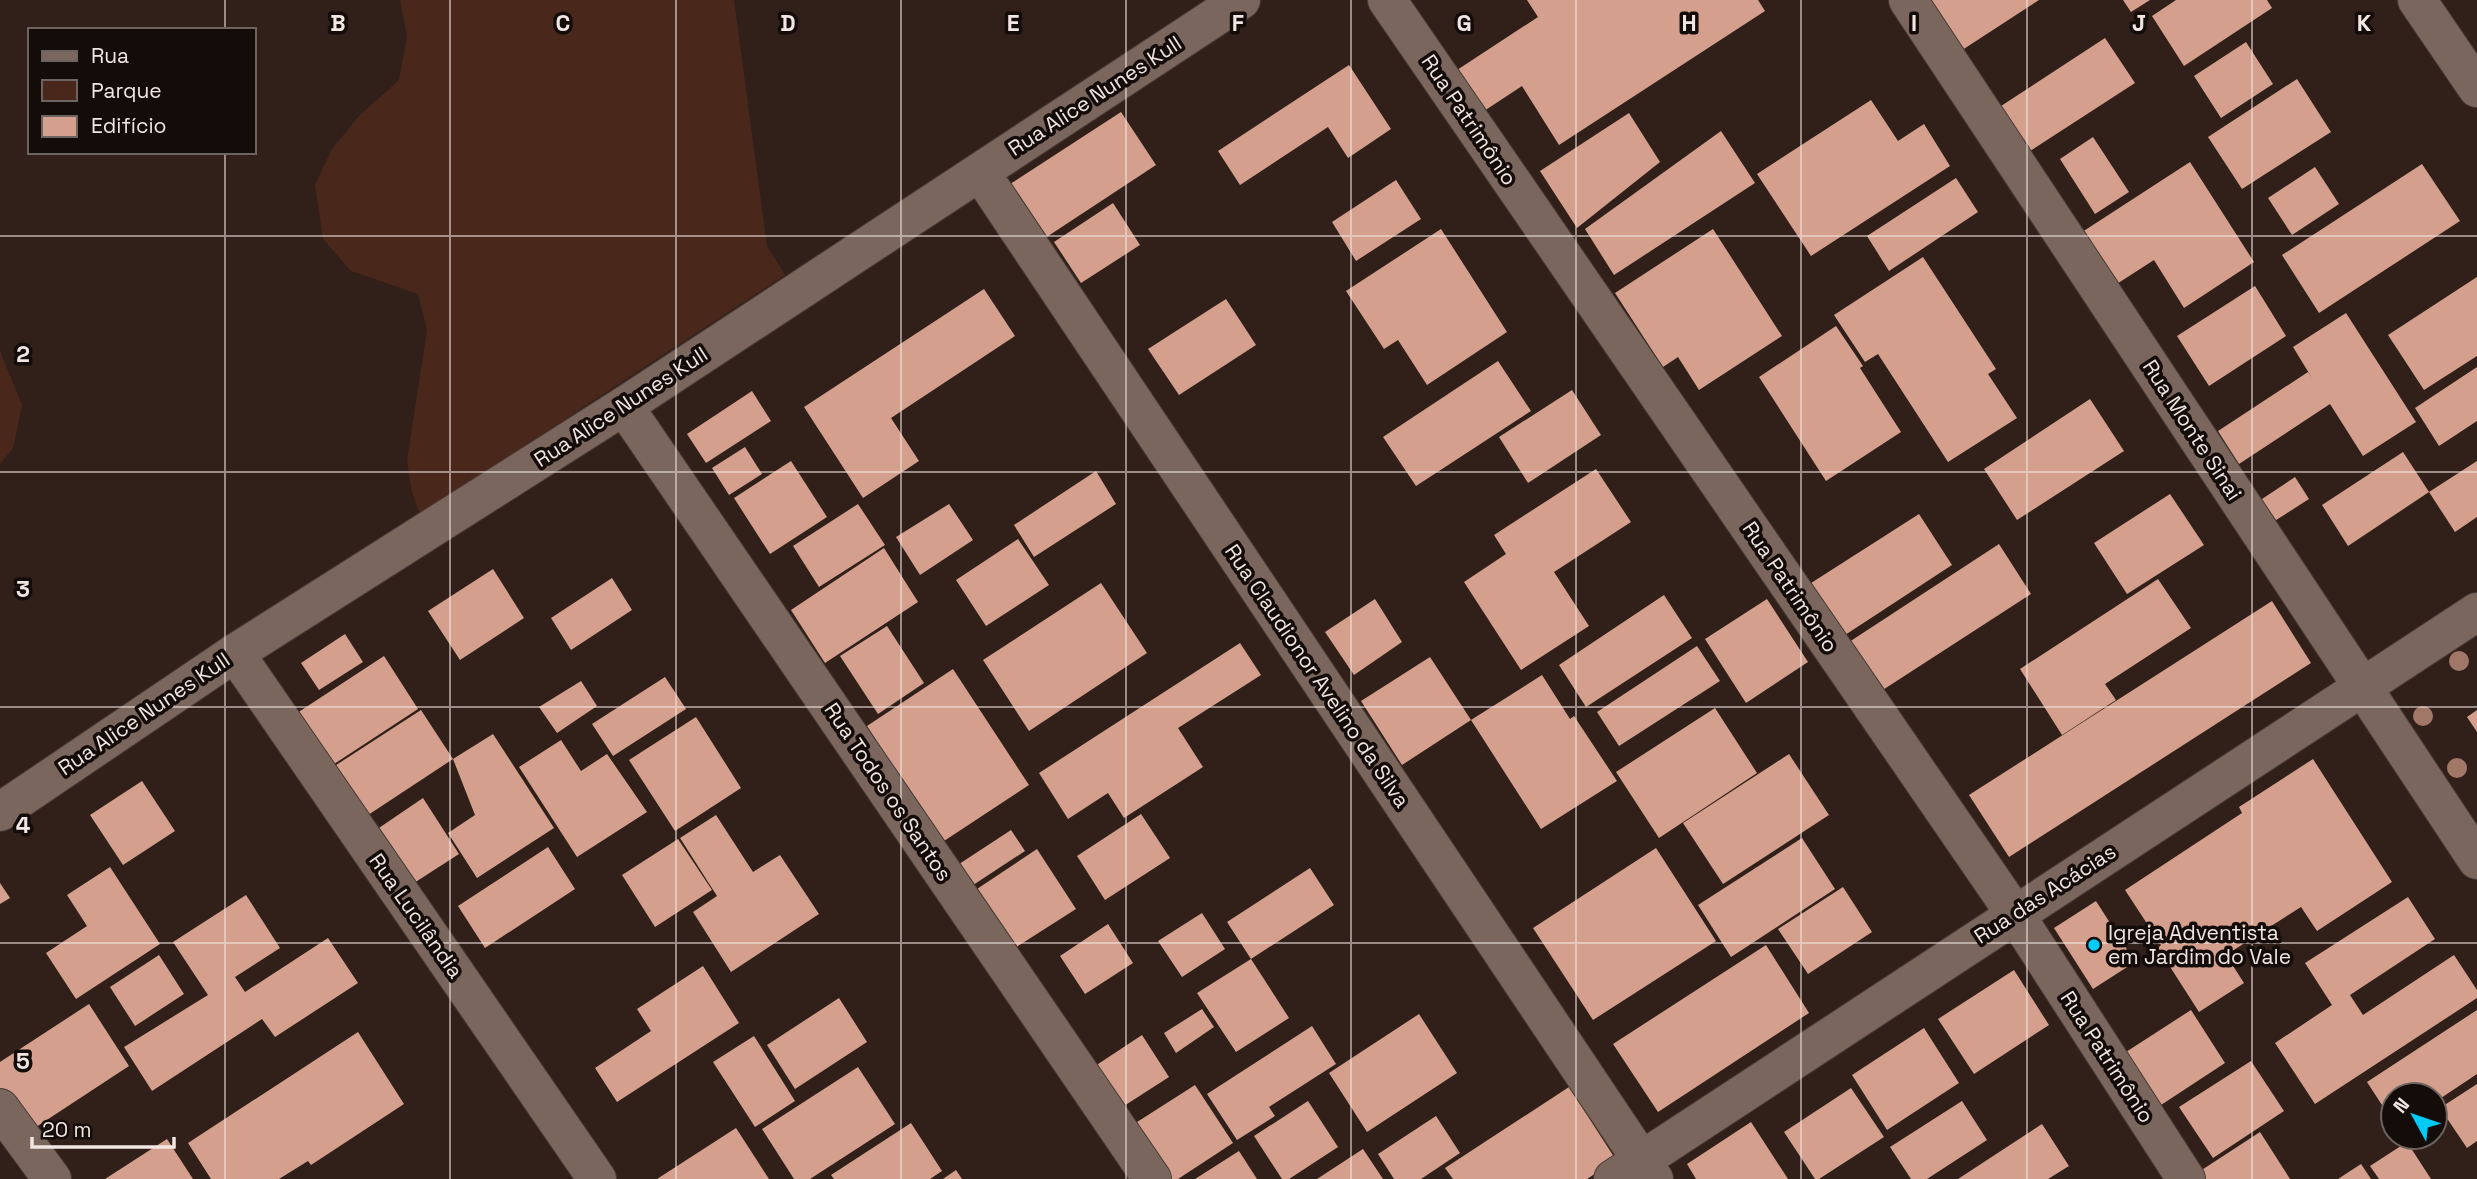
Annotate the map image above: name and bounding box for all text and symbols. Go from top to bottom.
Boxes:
text: B [330,8,346,38]
text: C [556,8,570,38]
text: D [780,8,796,38]
text: E [1007,8,1019,38]
text: F [1232,8,1244,38]
text: G [1456,8,1472,38]
text: H [1681,8,1697,38]
text: I [1911,8,1917,38]
text: J [2132,8,2146,38]
text: K [2357,8,2372,38]
legend [28,28,256,154]
street label: Rua Alice Nunes Kull [1003,29,1187,162]
text: Rua [91,42,129,69]
street label: Rua Patrimônio [1416,49,1523,190]
text: Parque [91,77,162,104]
text: Edifício [91,112,167,139]
text: 2 [16,339,30,369]
street label: Rua Alice Nunes Kull [529,340,713,473]
street label: Rua Monte Sinai [2137,354,2248,505]
street label: Rua Patrimônio [1737,516,1844,657]
street label: Rua Claudionor Avelino da Silva [1219,539,1416,813]
text: 3 [16,574,30,604]
street label: Rua Alice Nunes Kull [53,646,235,781]
street label: Rua Todos os Santos [819,697,958,886]
text: 4 [16,810,31,840]
street label: Rua das Acácias [1969,838,2121,949]
street label: Rua Lucilândia [363,848,469,983]
place label: Igreja Adventista em Jardim do Vale [2108,919,2291,970]
marker: Igreja Adventista em Jardim do Vale [2086,937,2102,953]
street label: Rua Patrimônio [2055,986,2160,1128]
text: 5 [16,1046,30,1076]
north arrow [2379,1081,2449,1151]
text: N [2388,1092,2415,1118]
scale bar [32,1106,173,1150]
text: 20 m [42,1116,92,1143]

